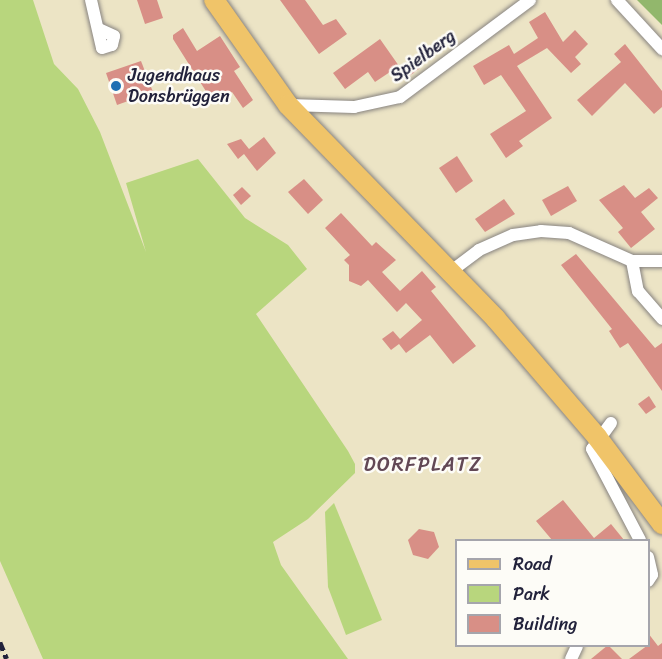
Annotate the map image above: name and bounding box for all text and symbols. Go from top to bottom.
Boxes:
street label: Spielberg [386,25,460,87]
place label: Jugendhaus Donsbrüggen [128,65,230,107]
marker: Jugendhaus Donsbrüggen [109,79,123,93]
district label: DORFPLATZ [364,452,482,476]
legend [455,539,650,647]
text: Road [513,548,552,580]
text: Park [513,578,550,610]
text: Building [513,608,577,640]

